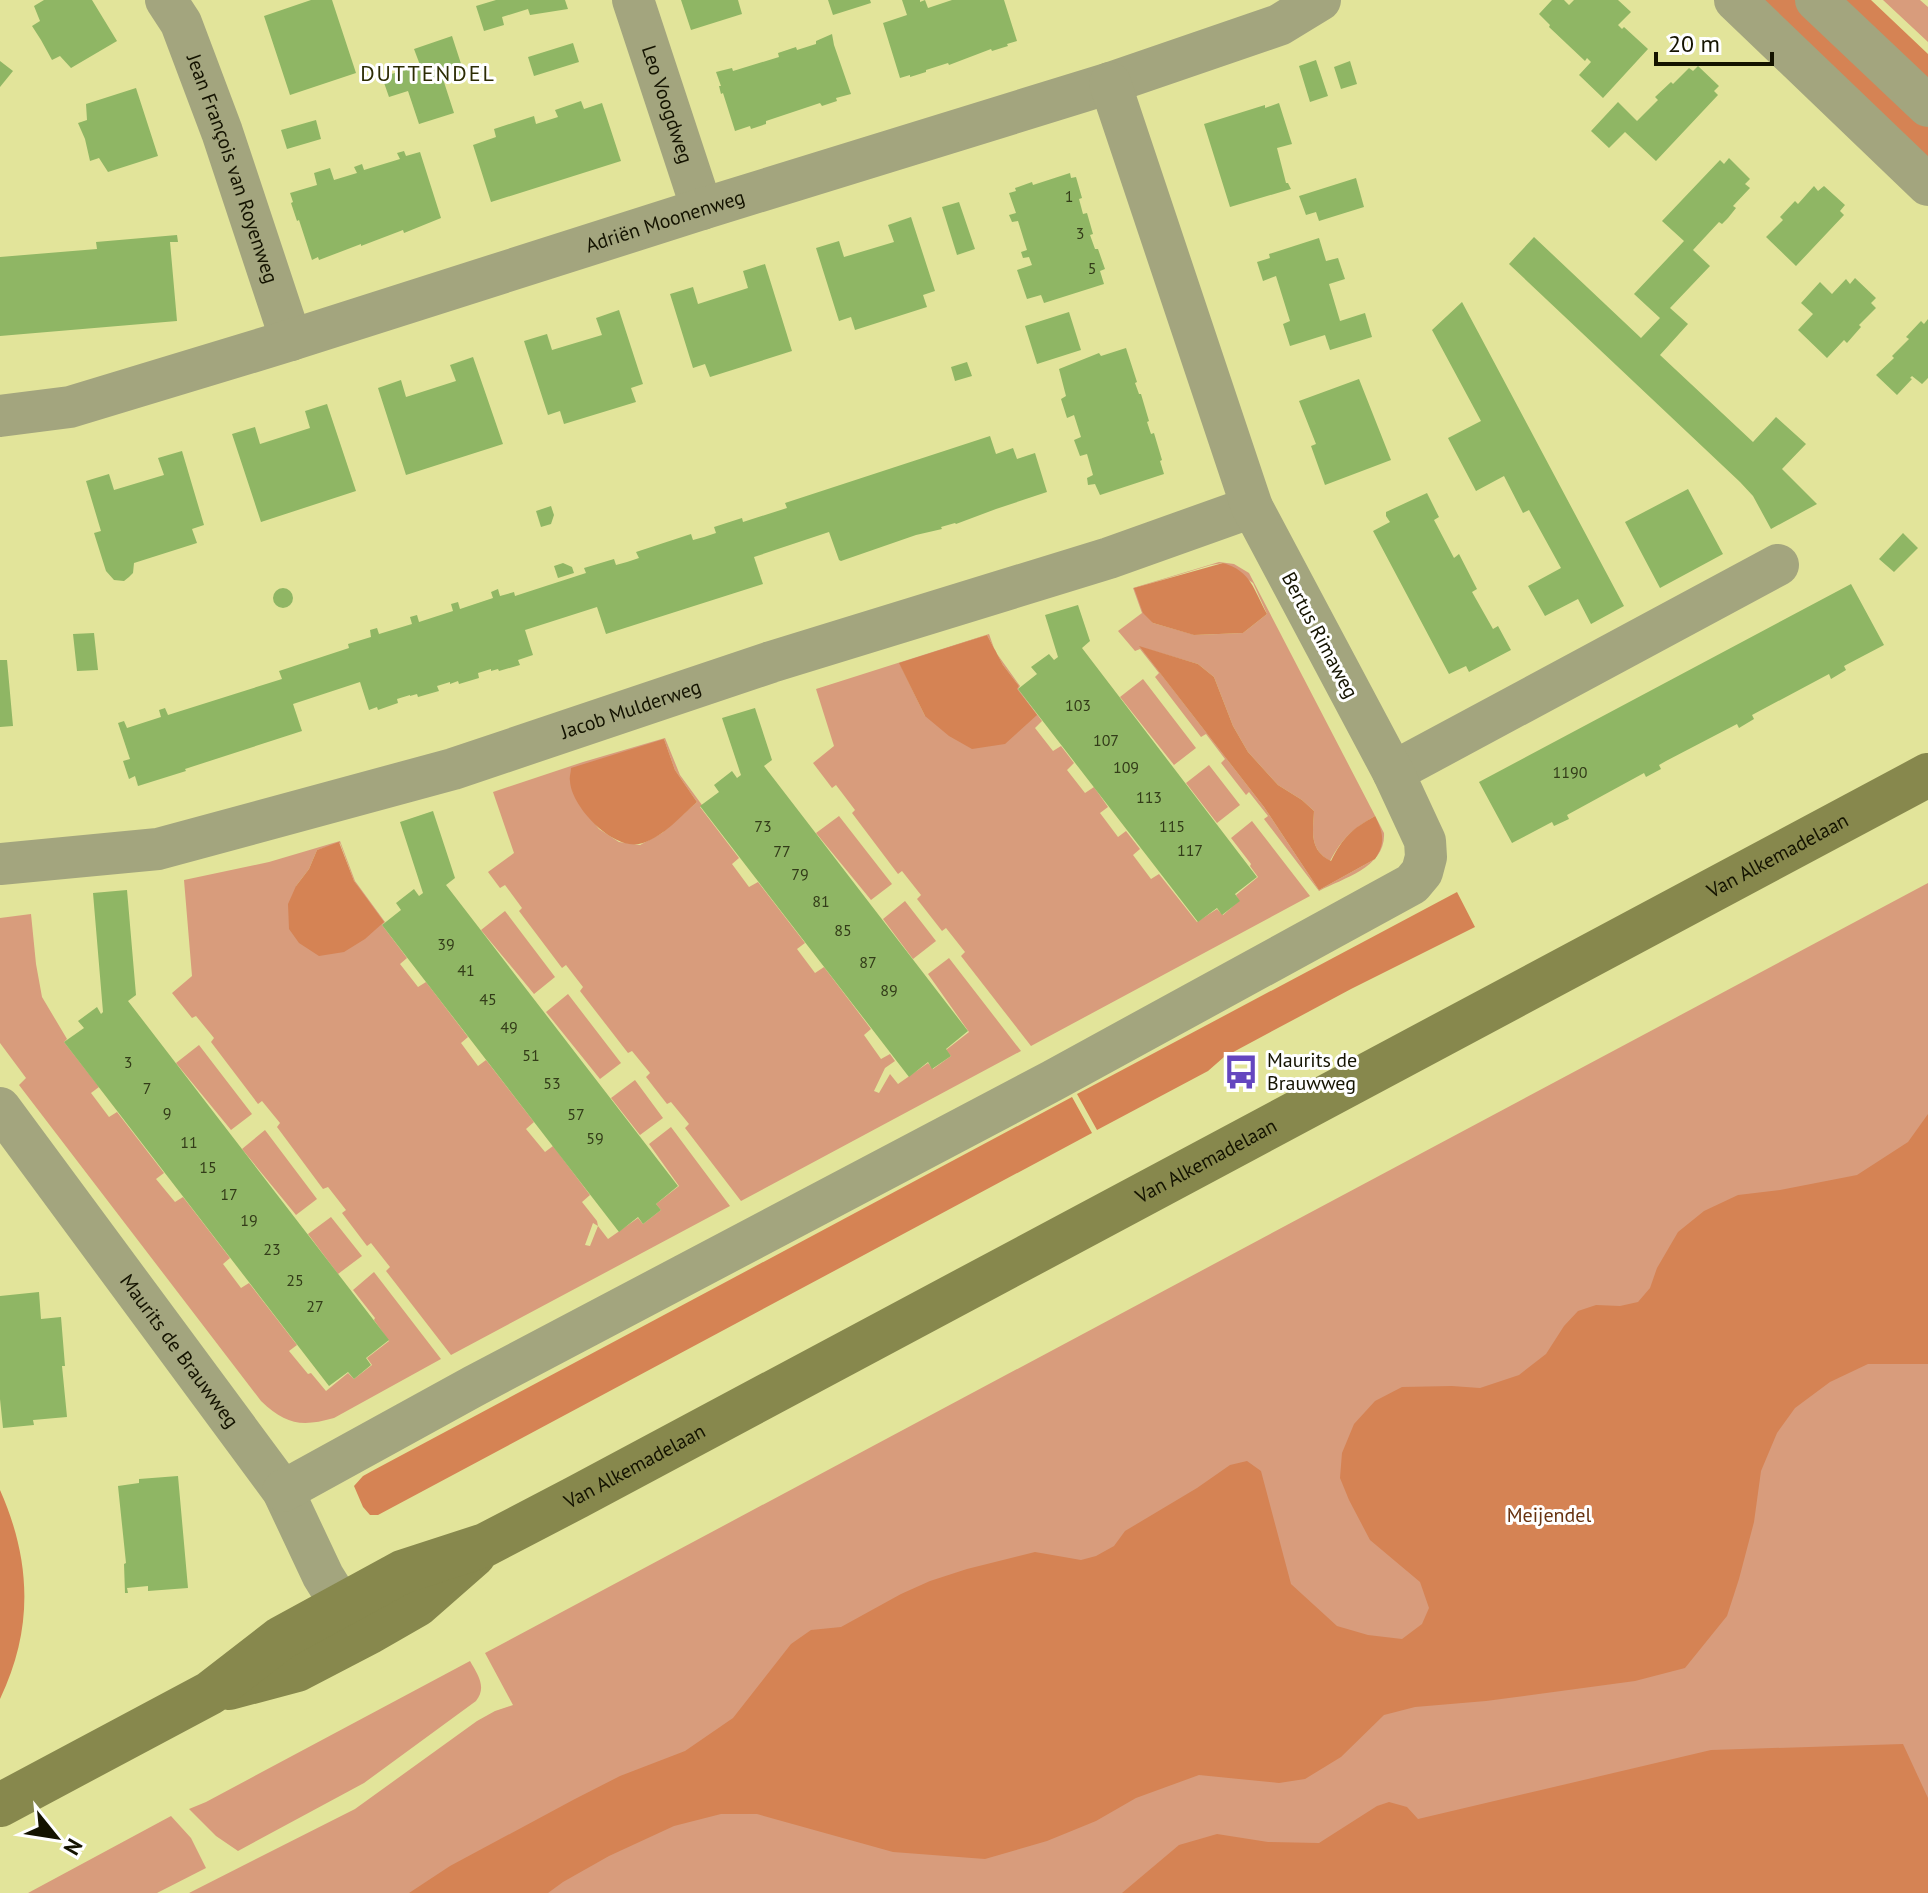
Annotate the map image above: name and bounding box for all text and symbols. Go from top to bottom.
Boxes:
scale bar [1656,16,1772,66]
text: 20 m [1668,28,1720,59]
street label: Leo Voogdweg [636,42,699,167]
street label: Jean François van Royenweg [180,49,284,287]
district label: DUTTENDEL [360,59,496,87]
street label: Adriën Moonenweg [582,184,748,258]
house number: 1 [1065,186,1073,206]
house number: 3 [1076,223,1084,243]
house number: 5 [1088,258,1096,278]
street label: Bertus Rimaweg [1276,567,1364,703]
street label: Jacob Mulderweg [556,673,704,745]
house number: 103 [1065,695,1091,715]
house number: 107 [1093,730,1119,750]
house number: 109 [1113,757,1139,777]
house number: 1190 [1553,762,1588,782]
house number: 113 [1136,787,1162,807]
street label: Van Alkemadelaan [1701,807,1853,904]
house number: 73 [754,816,772,836]
house number: 115 [1159,816,1185,836]
house number: 117 [1177,840,1203,860]
house number: 77 [773,841,791,861]
house number: 79 [791,864,809,884]
house number: 81 [812,891,830,911]
house number: 85 [834,920,852,940]
house number: 39 [437,934,455,954]
house number: 87 [859,952,877,972]
house number: 41 [457,960,475,980]
house number: 89 [880,980,898,1000]
house number: 45 [479,989,497,1009]
house number: 49 [500,1017,518,1037]
house number: 51 [522,1045,540,1065]
place label: Maurits de Brauwweg [1267,1047,1357,1096]
house number: 3 [124,1052,132,1072]
bus stop icon: Maurits de Brauwweg [1222,1053,1260,1091]
house number: 53 [543,1073,561,1093]
house number: 7 [143,1078,151,1098]
house number: 9 [163,1103,171,1123]
house number: 57 [567,1104,585,1124]
street label: Van Alkemadelaan [1130,1112,1281,1210]
house number: 59 [586,1128,604,1148]
house number: 11 [180,1132,198,1152]
house number: 15 [199,1157,217,1177]
house number: 17 [220,1184,238,1204]
house number: 19 [240,1210,258,1230]
house number: 23 [263,1239,281,1259]
street label: Maurits de Brauwweg [114,1269,245,1433]
house number: 25 [286,1270,304,1290]
house number: 27 [306,1296,324,1316]
street label: Van Alkemadelaan [559,1418,710,1515]
park label: Meijendel [1507,1502,1591,1528]
north arrow [16,1797,96,1877]
text: N [58,1834,89,1860]

